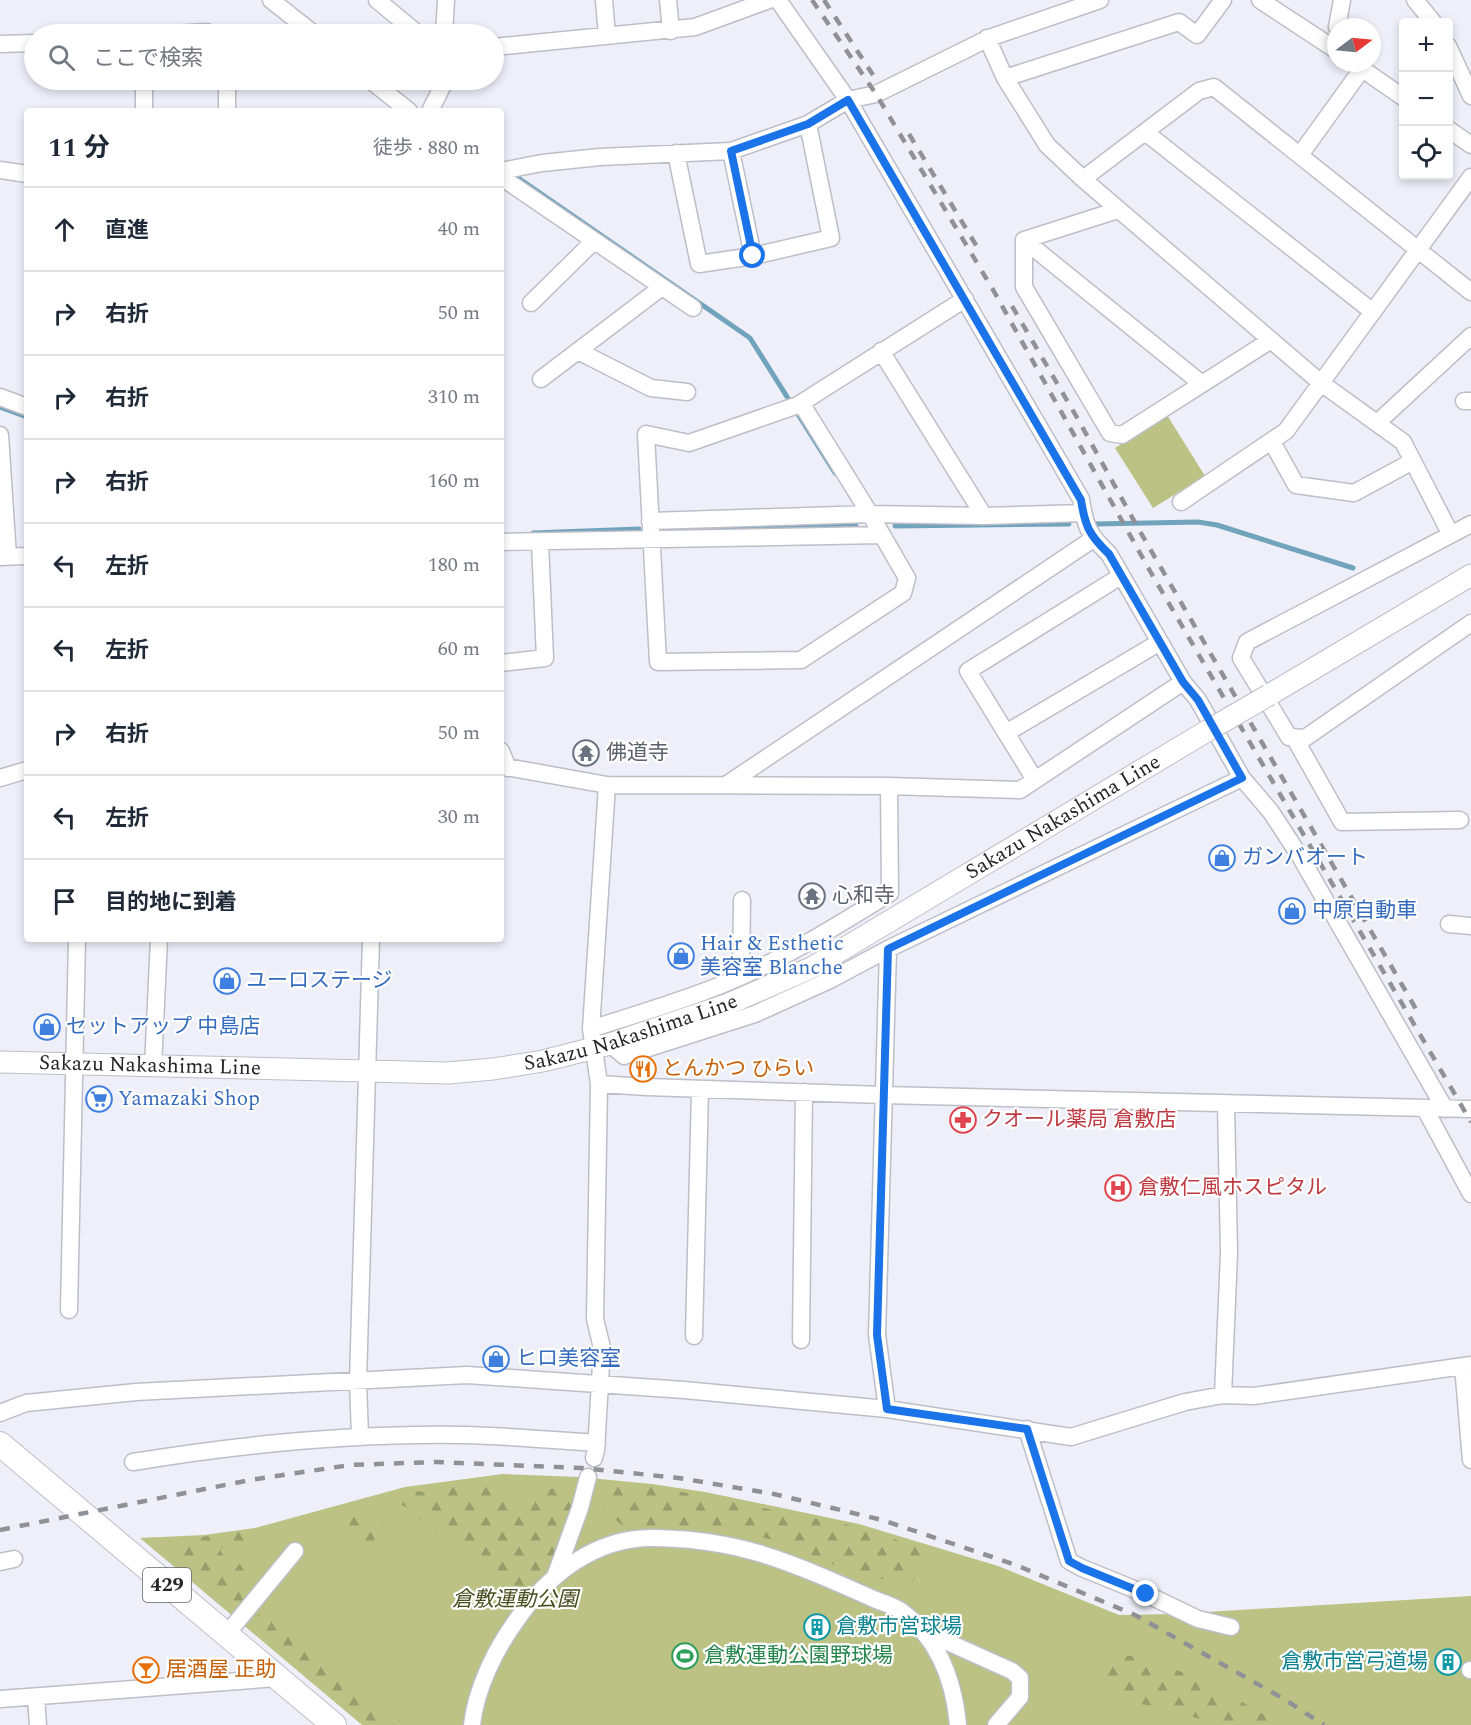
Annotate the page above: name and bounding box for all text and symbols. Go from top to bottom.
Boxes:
north arrow [1327,18,1381,72]
map controls [1399,18,1453,180]
button: + [1399,18,1453,72]
search box [24,24,504,90]
icon: search [45,41,78,74]
text: ここで検索 [93,42,203,75]
button: − [1399,72,1453,126]
button: locate [1399,126,1453,180]
text: 11 分 [48,128,110,168]
text: 徒歩 · 880 m [373,133,480,163]
icon: ahead [48,213,81,246]
text: 直進 [105,214,149,247]
text: 40 m [438,214,480,244]
route start [739,242,765,268]
icon: right [48,297,81,330]
text: 右折 [105,298,149,331]
text: 50 m [438,298,480,328]
icon: right [48,381,81,414]
text: 右折 [105,382,149,415]
text: 310 m [428,382,480,412]
icon: right [48,465,81,498]
text: 右折 [105,466,149,499]
text: 160 m [428,466,480,496]
icon: left [48,549,81,582]
text: 左折 [105,550,149,583]
text: 180 m [428,550,480,580]
icon: left [48,633,81,666]
text: 左折 [105,634,149,667]
text: 60 m [438,634,480,664]
icon: right [48,717,81,750]
text: 右折 [105,718,149,751]
text: 50 m [438,718,480,748]
place label: 佛道寺 [606,737,669,769]
temple icon: 佛道寺 [571,738,601,768]
street label: Sakazu Nakashima Line [960,746,1167,888]
icon: left [48,801,81,834]
text: 左折 [105,802,149,835]
text: 30 m [438,802,480,832]
place label: ガンバオート [1242,842,1368,874]
shop icon: ガンバオート [1207,843,1237,873]
place label: 心和寺 [832,880,895,912]
temple icon: 心和寺 [797,881,827,911]
icon: arrive [48,885,81,918]
text: 目的地に到着 [105,886,237,919]
place label: 中原自動車 [1312,895,1417,927]
shop icon: 中原自動車 [1277,896,1307,926]
place label: Hair & Esthetic 美容室 Blanche [700,928,844,984]
shop icon: Hair & Esthetic 美容室 Blanche [666,941,696,971]
place label: ユーロステージ [246,965,393,997]
shop icon: ユーロステージ [212,966,242,996]
street label: Sakazu Nakashima Line [522,986,743,1080]
place label: セットアップ 中島店 [66,1011,260,1043]
shop icon: セットアップ 中島店 [32,1012,62,1042]
street label: Sakazu Nakashima Line [38,1047,261,1084]
place label: とんかつ ひらい [662,1053,814,1085]
restaurant icon: とんかつ ひらい [628,1054,658,1084]
place label: Yamazaki Shop [118,1083,260,1115]
supermarket icon: Yamazaki Shop [84,1084,114,1114]
place label: クオール薬局 倉敷店 [982,1104,1176,1136]
pharmacy icon: クオール薬局 倉敷店 [948,1105,978,1135]
place label: 倉敷仁風ホスピタル [1138,1172,1327,1204]
hospital icon: 倉敷仁風ホスピタル [1103,1173,1133,1203]
place label: ヒロ美容室 [516,1343,621,1375]
shop icon: ヒロ美容室 [481,1344,511,1374]
road number: 429 [143,1568,191,1602]
route end [1132,1580,1158,1606]
park label: 倉敷運動公園 [452,1584,581,1616]
place label: 倉敷市営球場 [836,1611,962,1643]
building icon: 倉敷市営球場 [802,1612,832,1642]
place label: 倉敷運動公園野球場 [704,1640,893,1672]
sports icon: 倉敷運動公園野球場 [670,1641,700,1671]
place label: 倉敷市営弓道場 [1281,1646,1428,1678]
building icon: 倉敷市営弓道場 [1433,1647,1463,1677]
place label: 居酒屋 正助 [166,1654,276,1686]
bar icon: 居酒屋 正助 [131,1655,161,1685]

